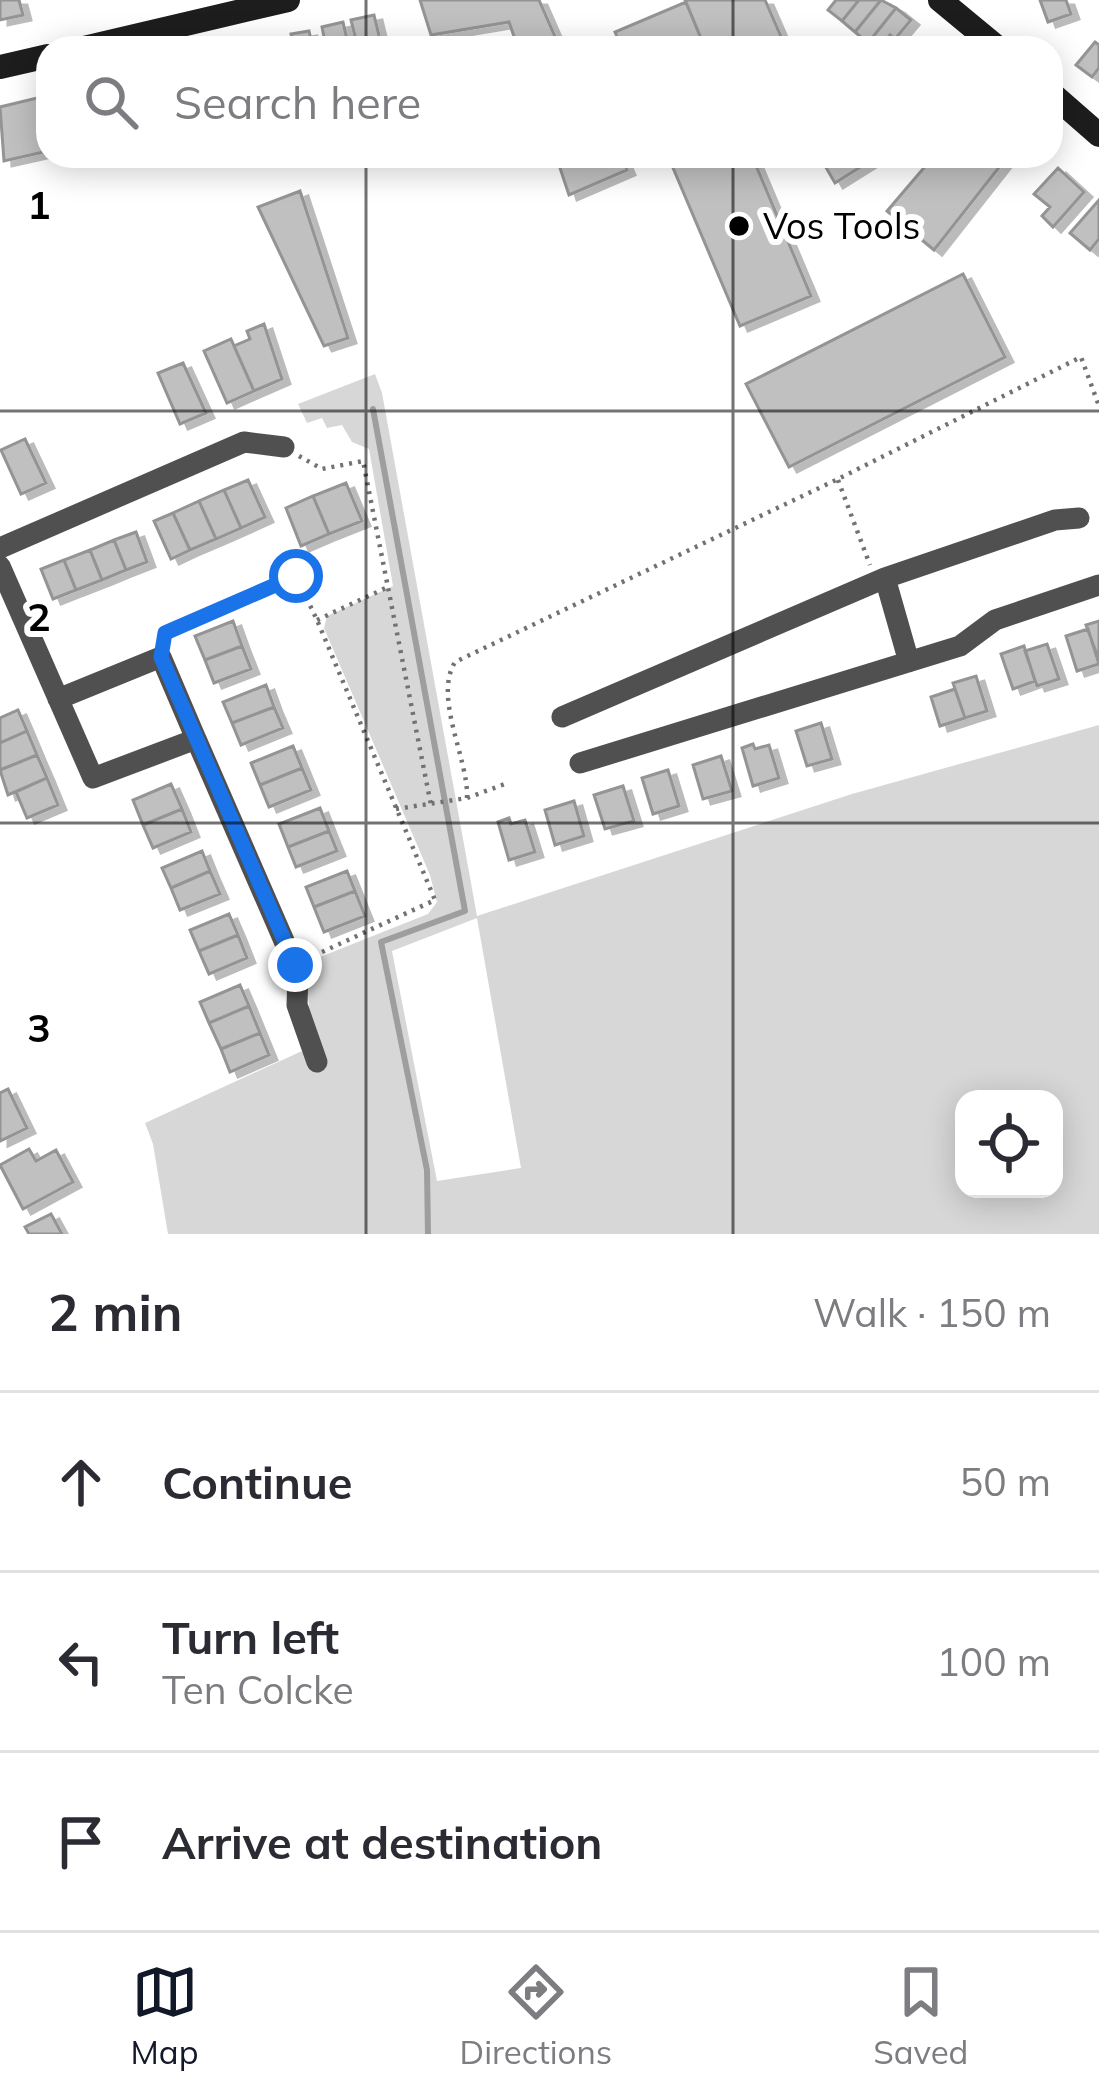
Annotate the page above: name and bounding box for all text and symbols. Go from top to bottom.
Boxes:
search box [36,36,1063,168]
icon: search [78,69,144,135]
text: Search here [174,74,421,130]
text: 1 [27,180,51,229]
place label: Vos Tools [763,203,920,248]
marker: Vos Tools [726,213,752,239]
route start [269,549,323,603]
text: 2 [27,592,51,641]
route end [268,938,322,992]
text: 3 [27,1003,51,1052]
map controls [955,1090,1063,1198]
button: locate [955,1090,1063,1198]
text: 2 min [48,1280,183,1344]
text: Walk · 150 m [813,1288,1051,1337]
icon: ahead [48,1449,114,1515]
text: Continue [162,1454,352,1510]
text: 50 m [960,1457,1051,1506]
text: Turn left [162,1609,339,1665]
icon: left [48,1629,114,1695]
text: 100 m [936,1637,1051,1686]
text: Ten Colcke [162,1665,354,1714]
icon: arrive [48,1809,114,1875]
text: Arrive at destination [162,1814,602,1870]
tab: Map [131,1959,198,2072]
tab: Directions [460,1959,612,2072]
tab: Saved [873,1959,968,2072]

